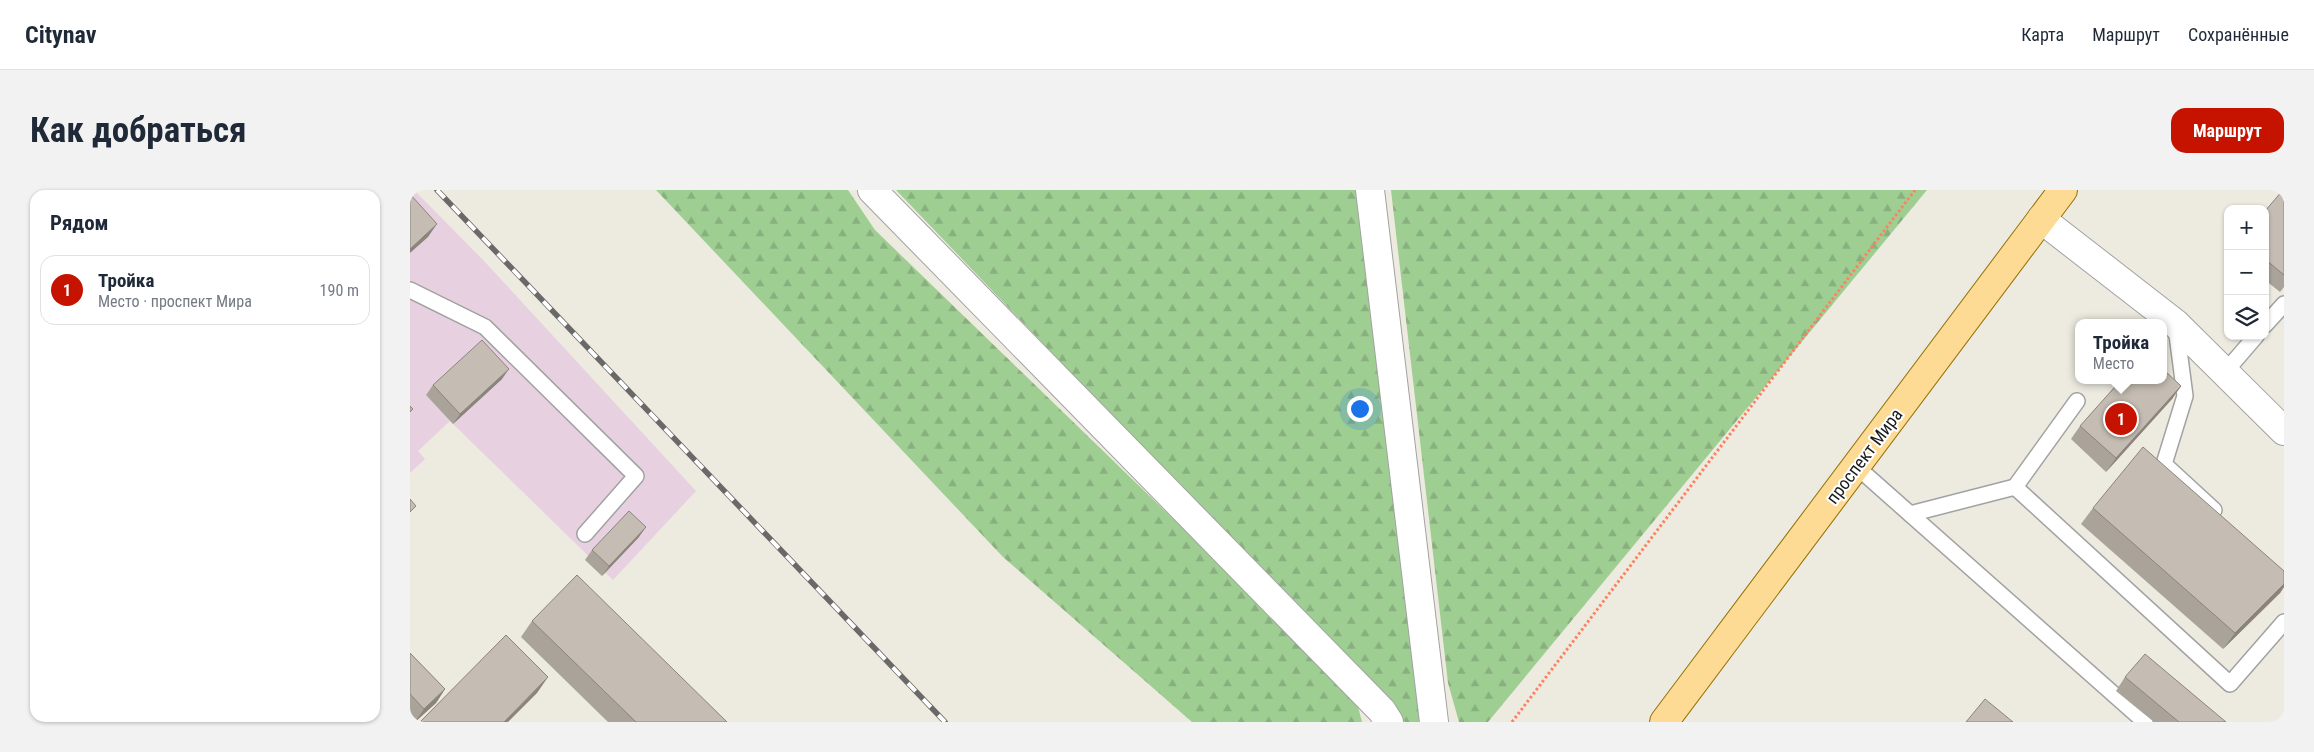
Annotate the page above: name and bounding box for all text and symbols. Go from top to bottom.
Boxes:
text: Citynav [25,21,96,49]
text: Карта [2021,24,2064,45]
text: Маршрут [2092,24,2160,45]
text: Сохранённые [2188,24,2289,45]
button: Маршрут [2171,108,2284,153]
text: Как добраться [30,110,246,151]
map controls [2224,205,2269,340]
button: + [2224,205,2269,250]
text: Рядом [50,211,109,235]
button: − [2224,250,2269,295]
text: Тройка [98,269,154,292]
text: 1 [63,281,71,300]
text: 190 m [320,281,359,300]
text: Место · проспект Мира [98,292,252,311]
button: layers [2224,295,2269,340]
popup [2075,319,2167,384]
text: Тройка [2093,331,2149,354]
text: Место [2093,354,2134,373]
your location [1347,396,1373,422]
pin: 1 [2105,400,2137,438]
street label: проспект Мира [1821,404,1907,508]

